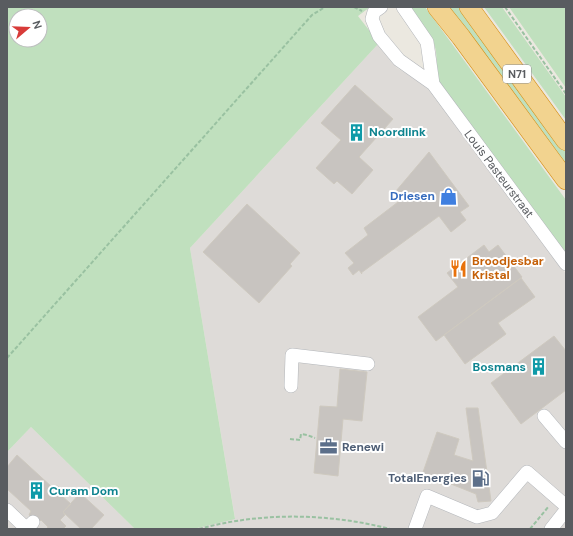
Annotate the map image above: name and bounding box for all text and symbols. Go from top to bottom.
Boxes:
north arrow [8,8,48,48]
text: N [30,19,45,31]
road number: N71 [503,65,531,83]
building icon: Noordlink [346,122,366,142]
place label: Noordlink [369,124,426,140]
street label: Louis Pasteurstraat [461,127,538,221]
shop icon: Driesen [438,186,458,206]
place label: Driesen [390,188,435,204]
place label: Broodjesbar Kristal [472,253,544,283]
restaurant icon: Broodjesbar Kristal [449,258,469,278]
building icon: Bosmans [529,357,549,377]
place label: Bosmans [473,359,526,375]
office icon: Renewi [319,437,339,457]
place label: Renewi [342,439,384,455]
fuel station icon: TotalEnergies [470,468,490,488]
place label: TotalEnergies [388,470,467,486]
building icon: Curam Dom [26,481,46,501]
place label: Curam Dom [49,483,118,499]

